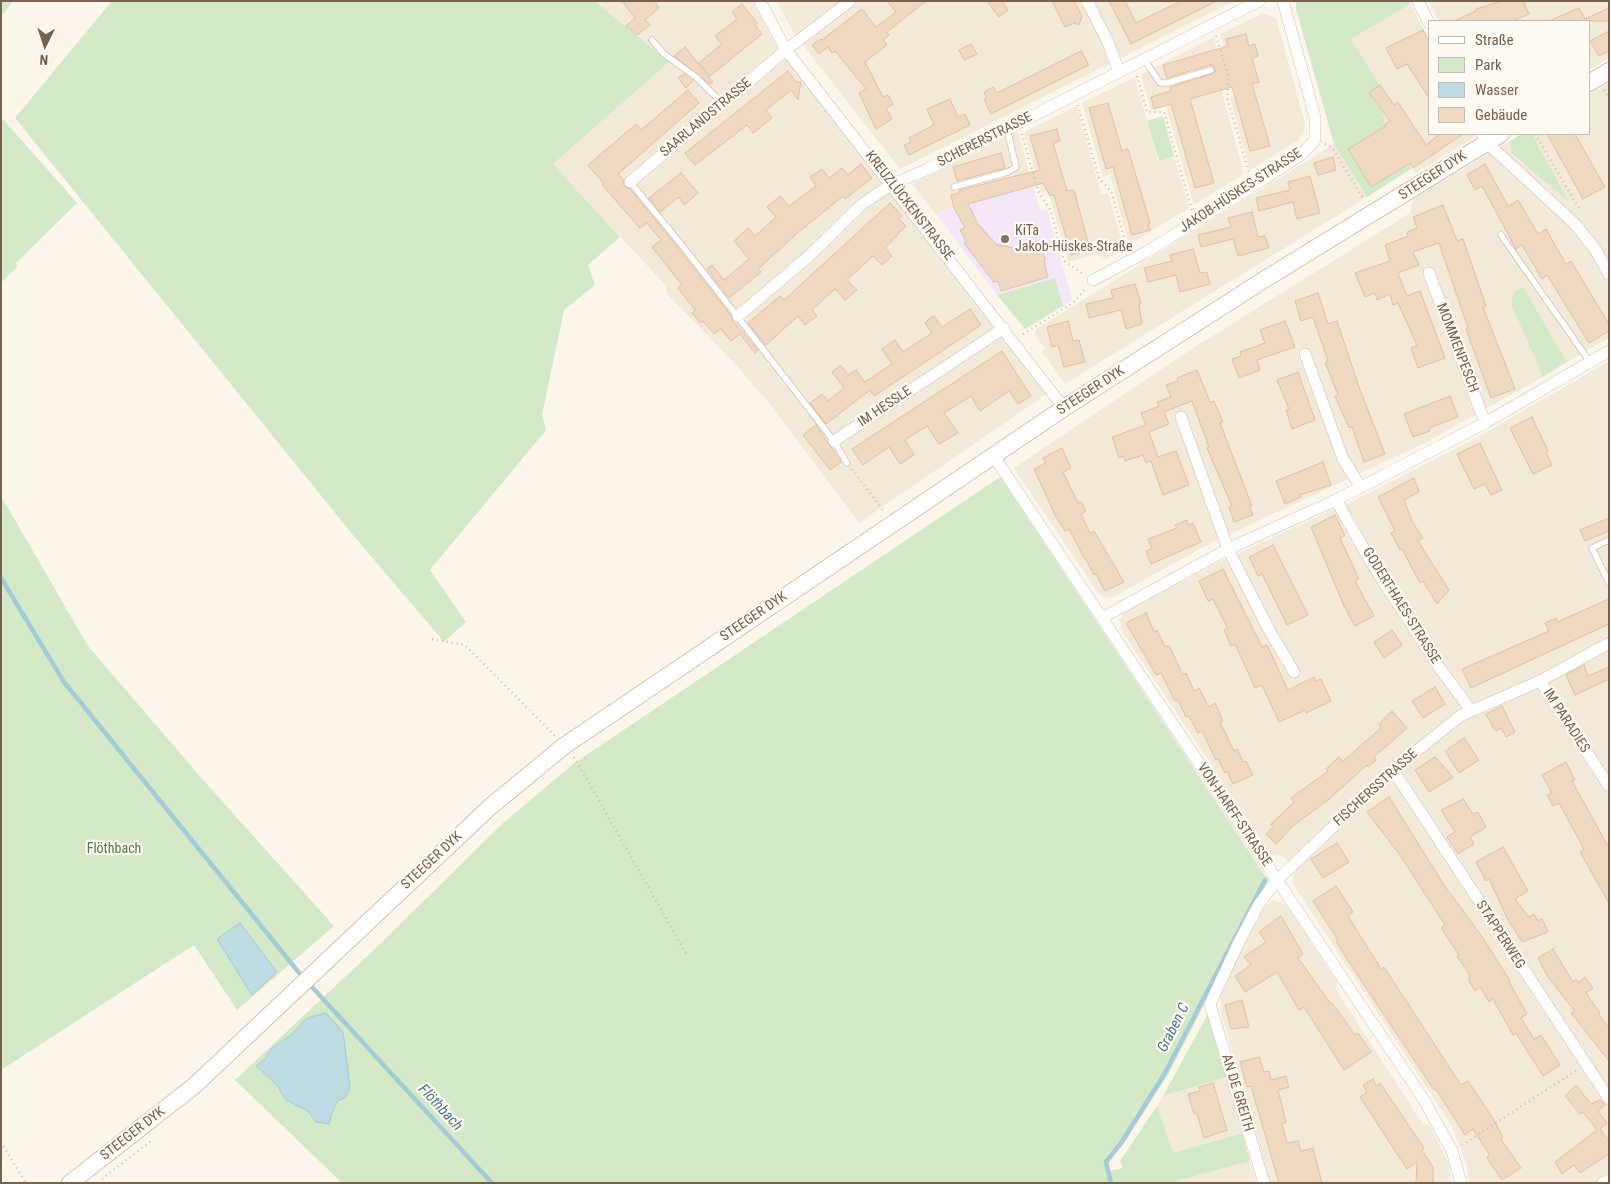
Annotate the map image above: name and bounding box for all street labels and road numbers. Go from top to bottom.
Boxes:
street label: SAARLANDSTRASSE [657,75,755,161]
street label: SCHERERSTRASSE [935,109,1035,171]
street label: JAKOB-HÜSKES-STRASSE [1177,145,1305,237]
street label: KREUZLÜCKENSTRASSE [861,148,957,264]
street label: STEEGER DYK [1396,148,1470,204]
street label: MOMMENPESCH [1432,301,1482,395]
street label: STEEGER DYK [1054,363,1128,419]
street label: IM HESSLE [855,383,915,431]
street label: GODERT-HAES-STRASSE [1358,545,1444,667]
street label: STEEGER DYK [717,589,791,645]
street label: IM PARADIES [1539,686,1593,756]
street label: FISCHERSSTRASSE [1331,746,1421,830]
street label: VON-HARFF-STRASSE [1193,760,1275,870]
street label: STEEGER DYK [398,829,466,893]
street label: STAPPERWEG [1472,898,1528,972]
street label: AN DE GREITH [1217,1052,1257,1134]
street label: STEEGER DYK [97,1104,169,1164]

